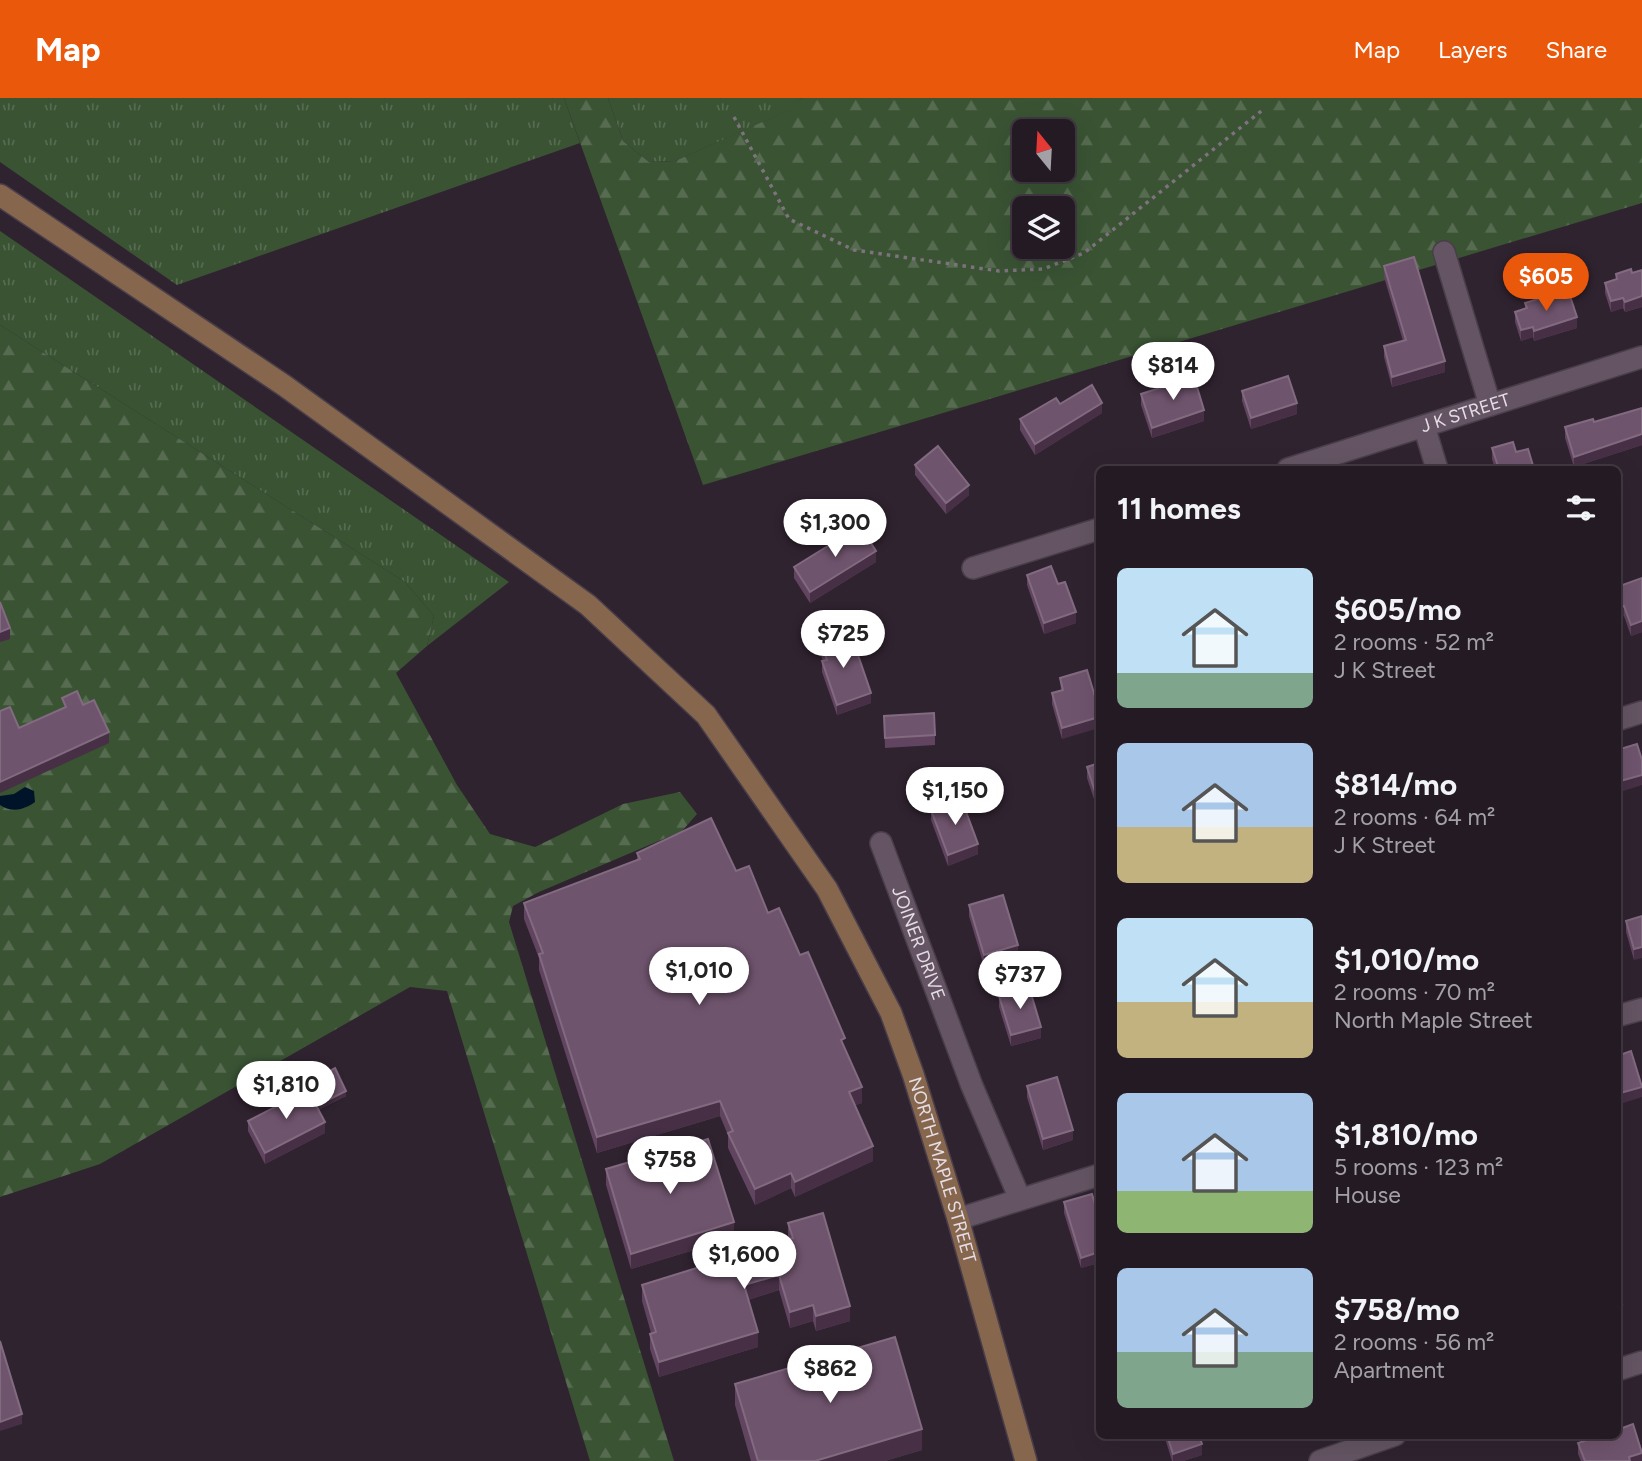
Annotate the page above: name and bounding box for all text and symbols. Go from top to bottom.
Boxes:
text: Map [35,30,101,69]
text: Map [1353,35,1400,64]
text: Layers [1438,35,1507,64]
text: Share [1545,35,1607,64]
north arrow [1012,119,1074,182]
map controls [1012,119,1075,259]
button: layers [1012,196,1075,259]
pin: $605 [1505,254,1587,313]
text: $605 [1519,262,1573,290]
pin: $814 [1132,342,1214,402]
text: $814 [1147,351,1199,379]
street label: J K STREET [1418,388,1513,437]
icon: filters [1562,489,1600,527]
text: 11 homes [1117,490,1241,527]
pin: $1,300 [778,500,892,559]
text: $1,300 [800,508,870,536]
text: $605/mo [1334,591,1461,628]
icon: home [1173,596,1257,680]
pin: $725 [802,610,884,670]
text: $725 [817,619,869,647]
text: 2 rooms · 52 m² [1334,628,1494,656]
text: J K Street [1334,656,1436,684]
text: $814/mo [1334,766,1457,803]
pin: $1,150 [898,768,1012,827]
icon: home [1173,771,1257,855]
text: $1,150 [922,776,988,804]
text: 2 rooms · 64 m² [1334,803,1495,831]
text: J K Street [1334,831,1436,859]
street label: JOINER DRIVE [887,883,950,1003]
text: $1,010/mo [1334,941,1479,978]
icon: home [1173,946,1257,1030]
pin: $1,010 [642,948,756,1007]
pin: $737 [979,951,1061,1011]
text: $1,010 [665,956,733,984]
text: $737 [994,960,1046,988]
text: 2 rooms · 70 m² [1334,978,1495,1006]
text: North Maple Street [1334,1006,1533,1034]
pin: $1,810 [229,1062,343,1121]
text: $1,810 [252,1070,320,1098]
street label: NORTH MAPLE STREET [904,1075,981,1265]
text: $1,810/mo [1334,1116,1478,1153]
icon: home [1173,1121,1257,1205]
pin: $758 [629,1136,711,1196]
text: $758 [644,1145,696,1173]
text: 5 rooms · 123 m² [1334,1153,1503,1181]
text: House [1334,1181,1401,1209]
pin: $1,600 [687,1232,801,1291]
text: $1,600 [708,1240,780,1268]
text: $758/mo [1334,1291,1460,1328]
icon: home [1173,1296,1257,1380]
text: 2 rooms · 56 m² [1334,1328,1494,1356]
pin: $862 [789,1346,871,1405]
text: $862 [803,1354,857,1382]
text: Apartment [1334,1356,1445,1384]

